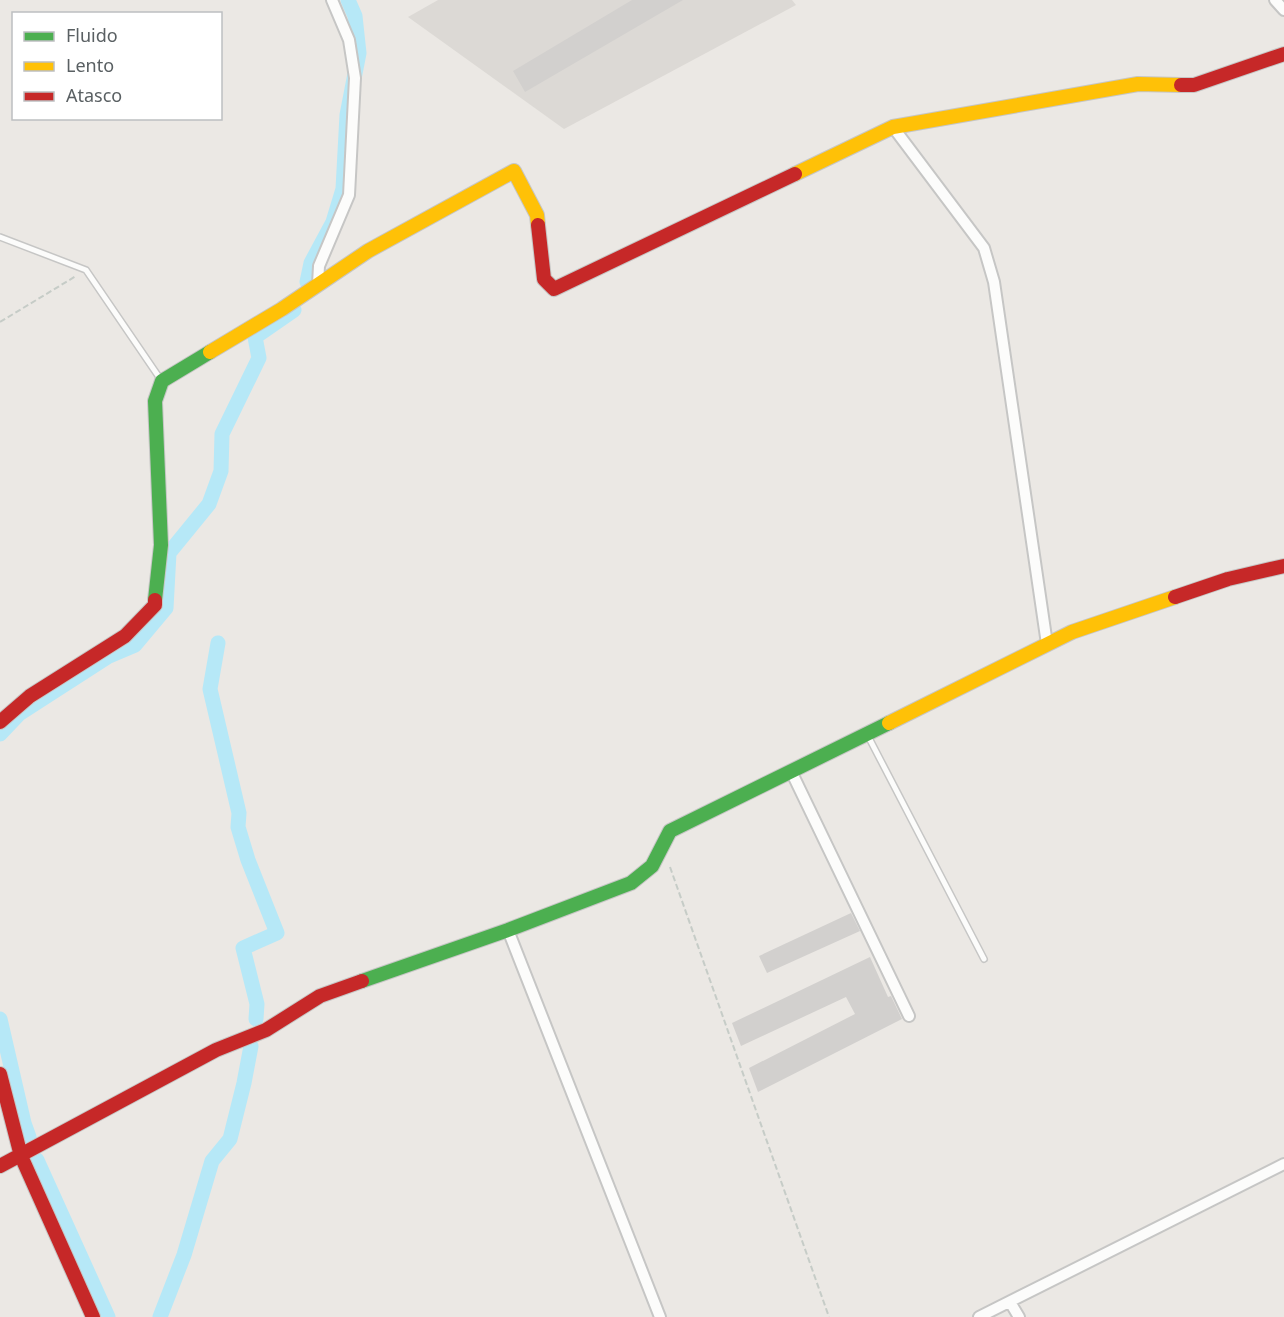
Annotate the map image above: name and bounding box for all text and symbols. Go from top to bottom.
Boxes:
legend [12,12,222,120]
text: Fluido [66,23,118,47]
text: Lento [66,53,114,77]
text: Atasco [66,83,122,107]

